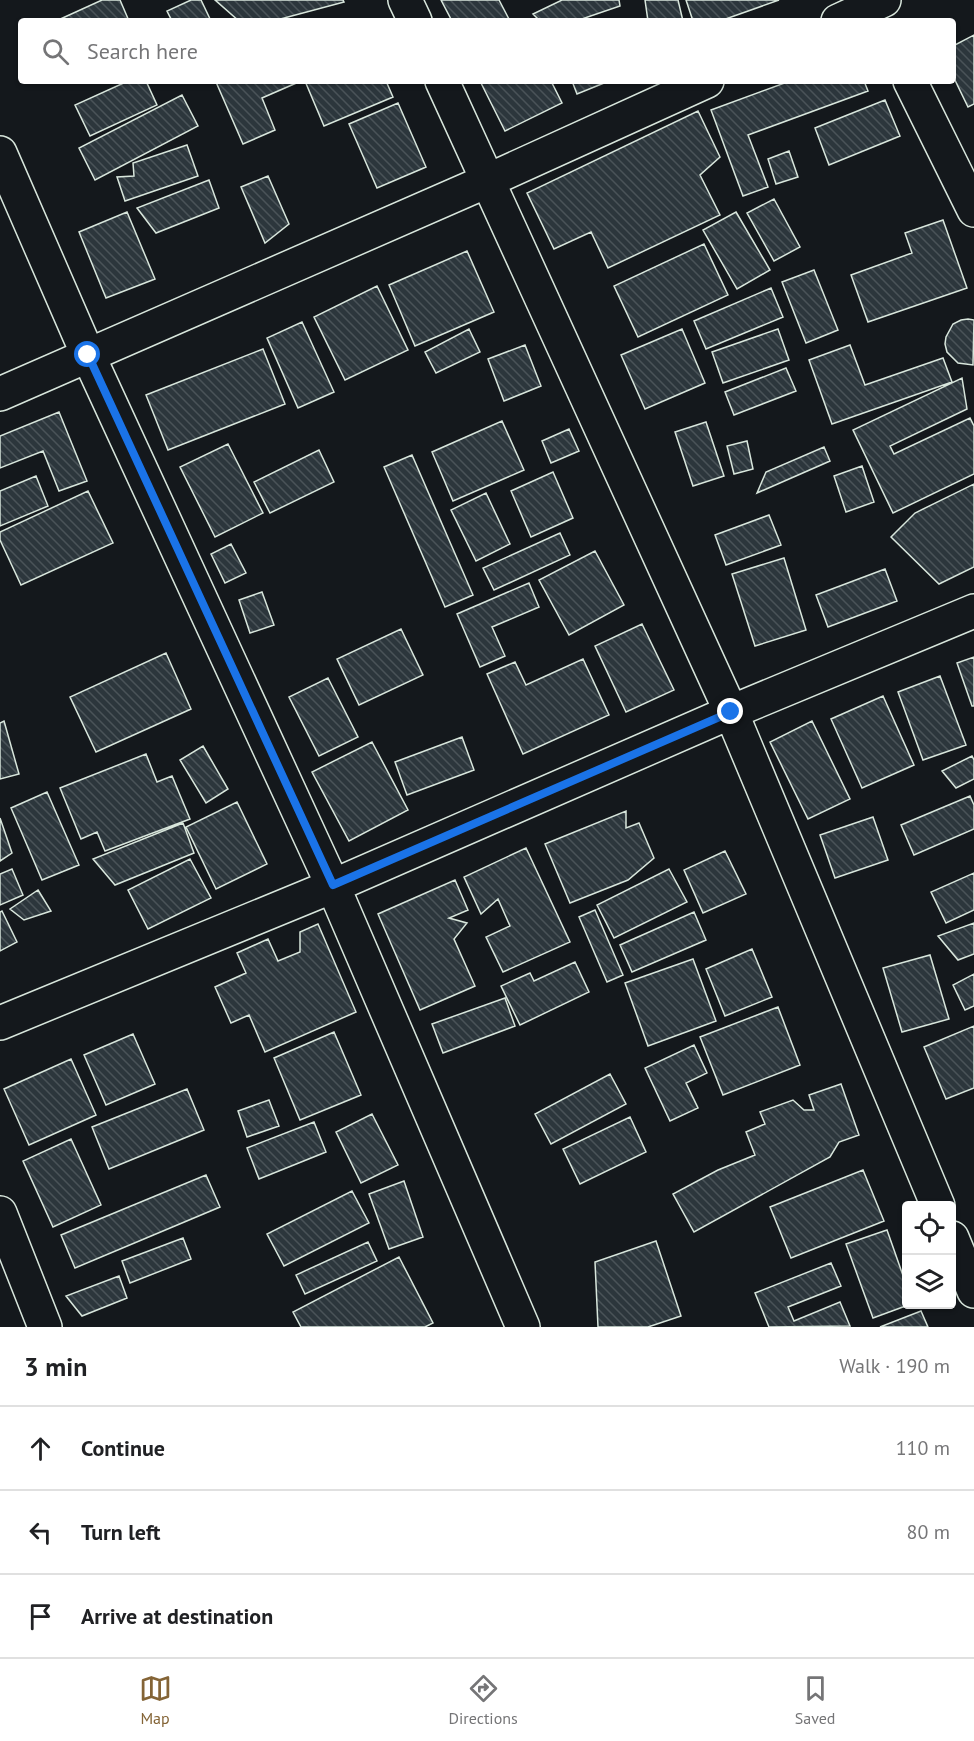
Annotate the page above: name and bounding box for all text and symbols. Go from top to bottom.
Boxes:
search box [18,18,956,84]
icon: search [39,35,72,68]
text: Search here [87,37,198,65]
route start [74,341,100,367]
route end [717,698,743,724]
map controls [902,1201,956,1309]
button: locate [902,1201,956,1255]
button: layers [902,1255,956,1309]
text: 3 min [24,1350,87,1383]
text: Walk · 190 m [839,1353,950,1379]
icon: ahead [24,1432,57,1465]
text: Continue [81,1434,165,1462]
text: 110 m [896,1435,950,1461]
icon: left [24,1516,57,1549]
text: Turn left [81,1518,161,1546]
text: 80 m [907,1519,950,1545]
icon: arrive [24,1600,57,1633]
text: Arrive at destination [81,1602,273,1630]
tab: Map [139,1672,172,1728]
tab: Directions [449,1672,518,1728]
tab: Saved [795,1672,835,1728]

